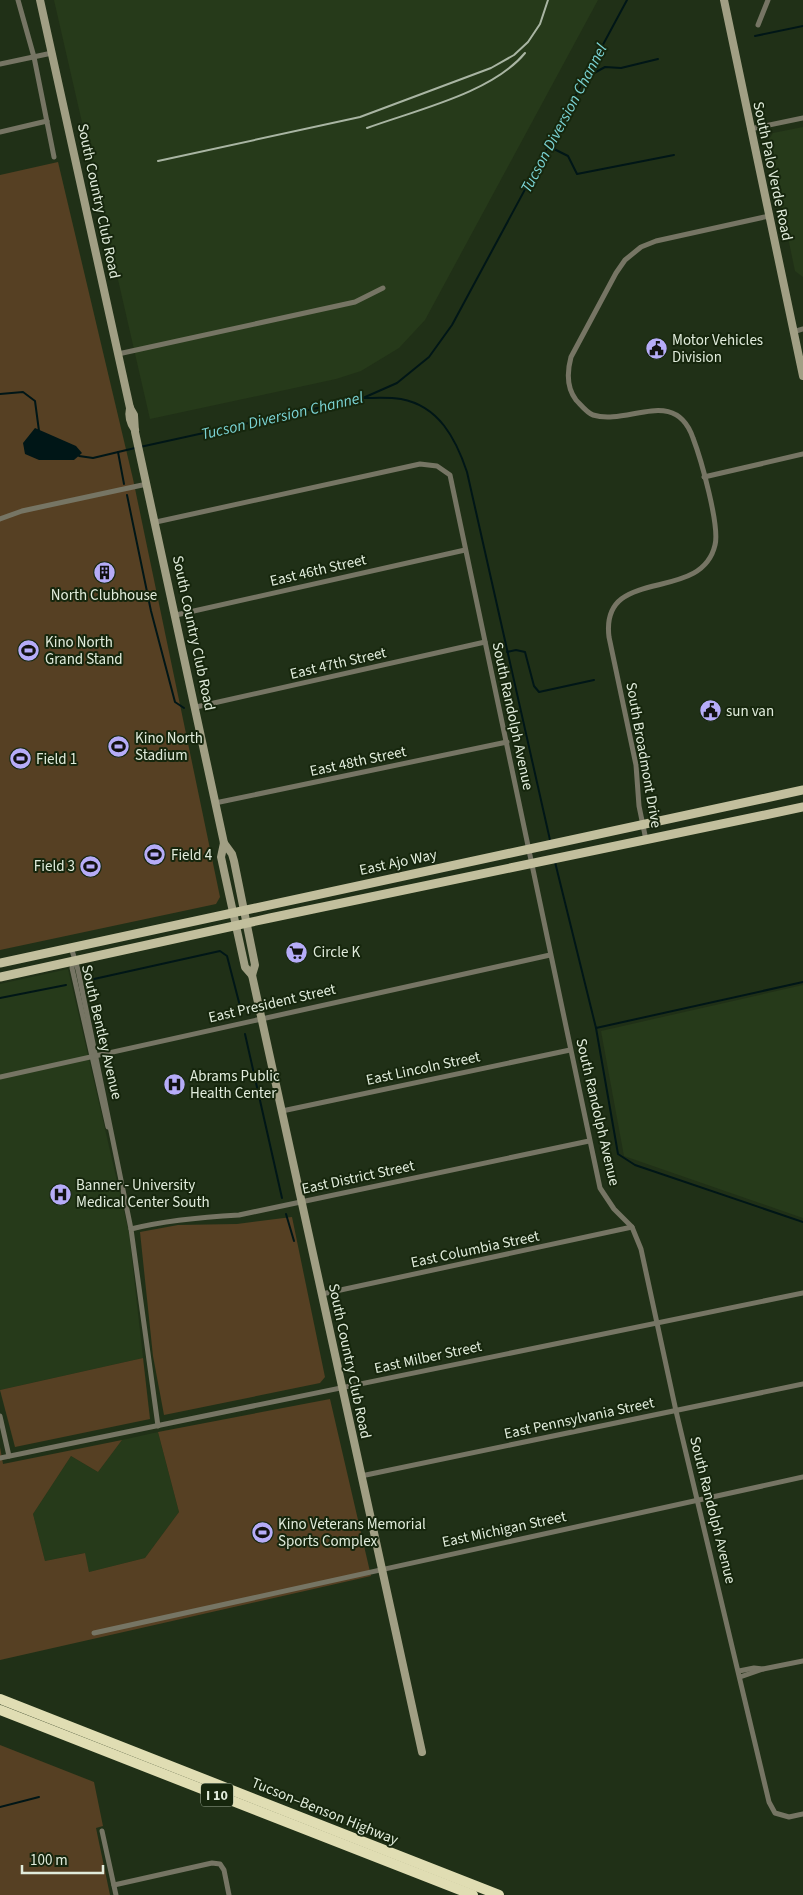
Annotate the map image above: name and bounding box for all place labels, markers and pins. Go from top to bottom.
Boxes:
place label: Motor Vehicles Division [672,330,763,368]
public building icon: Motor Vehicles Division [644,337,668,361]
building icon: North Clubhouse [92,560,116,584]
place label: North Clubhouse [51,585,157,606]
place label: Kino North Grand Stand [45,632,123,670]
sports icon: Kino North Grand Stand [17,639,41,663]
public building icon: sun van [698,699,722,723]
place label: sun van [726,701,774,722]
place label: Kino North Stadium [135,728,203,766]
sports icon: Kino North Stadium [107,735,131,759]
sports icon: Field 1 [8,747,32,771]
place label: Field 1 [36,749,77,770]
sports icon: Field 4 [143,843,167,867]
place label: Field 4 [171,845,213,866]
sports icon: Field 3 [79,854,103,878]
place label: Field 3 [34,856,75,877]
supermarket icon: Circle K [285,940,309,964]
place label: Circle K [313,942,360,963]
place label: Abrams Public Health Center [190,1066,280,1104]
hospital icon: Abrams Public Health Center [162,1073,186,1097]
place label: Banner - University Medical Center South [76,1175,210,1213]
hospital icon: Banner - University Medical Center South [48,1182,72,1206]
place label: Kino Veterans Memorial Sports Complex [278,1514,426,1552]
sports icon: Kino Veterans Memorial Sports Complex [250,1521,274,1545]

